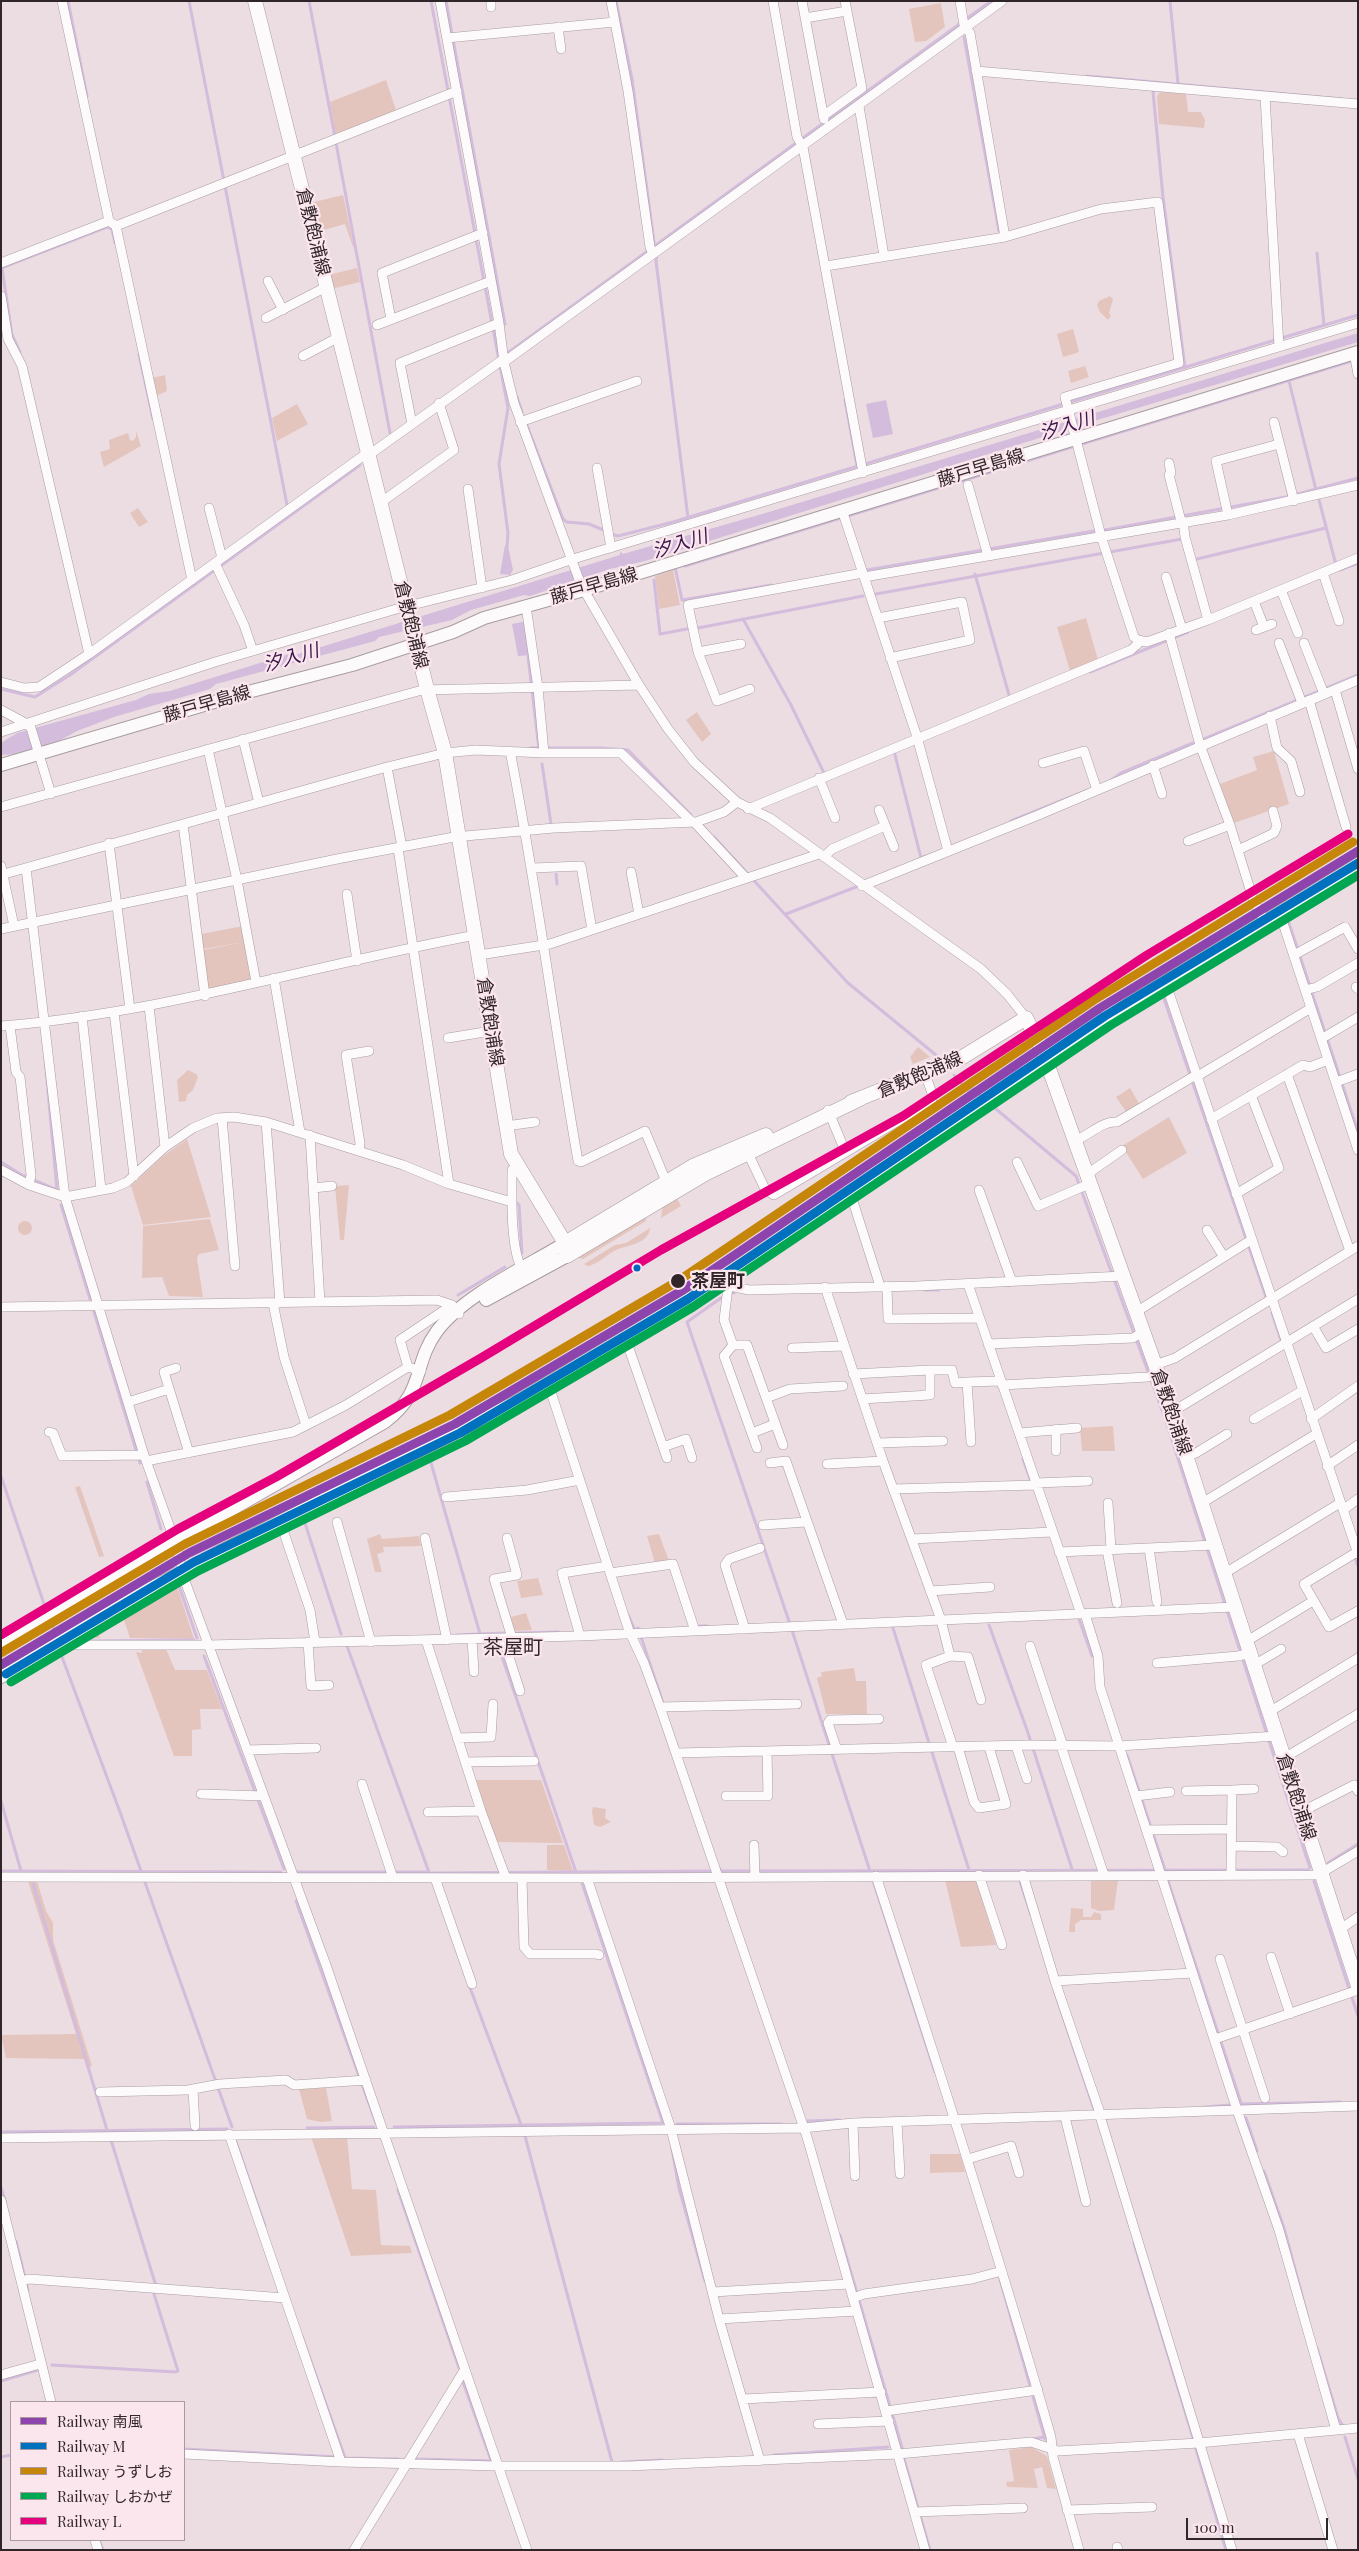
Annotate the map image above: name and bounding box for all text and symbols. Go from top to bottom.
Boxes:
street label: 倉敷飽浦線 [292,186,334,278]
water label: 汐入川 [1036,407,1098,445]
street label: 藤戸早島線 [935,445,1027,491]
water label: 汐入川 [649,525,711,563]
street label: 藤戸早島線 [548,563,640,609]
street label: 倉敷飽浦線 [390,579,432,671]
water label: 汐入川 [260,639,322,677]
street label: 藤戸早島線 [161,681,253,727]
street label: 倉敷飽浦線 [472,976,508,1068]
street label: 倉敷飽浦線 [874,1047,966,1103]
unlabelled marker [632,1263,642,1273]
place label: 茶屋町 [691,1270,745,1292]
marker: 茶屋町 [669,1272,687,1290]
street label: 倉敷飽浦線 [1146,1366,1196,1458]
district label: 茶屋町 [483,1636,543,1660]
street label: 倉敷飽浦線 [1272,1751,1320,1843]
legend [10,2401,185,2541]
text: Railway 南風 [57,2411,143,2431]
text: Railway M [57,2436,126,2456]
text: Railway うずしお [57,2461,173,2481]
text: Railway しおかぜ [57,2486,173,2506]
scale bar [1189,2508,1332,2540]
text: Railway L [57,2511,121,2531]
text: 100 m [1194,2517,1235,2537]

